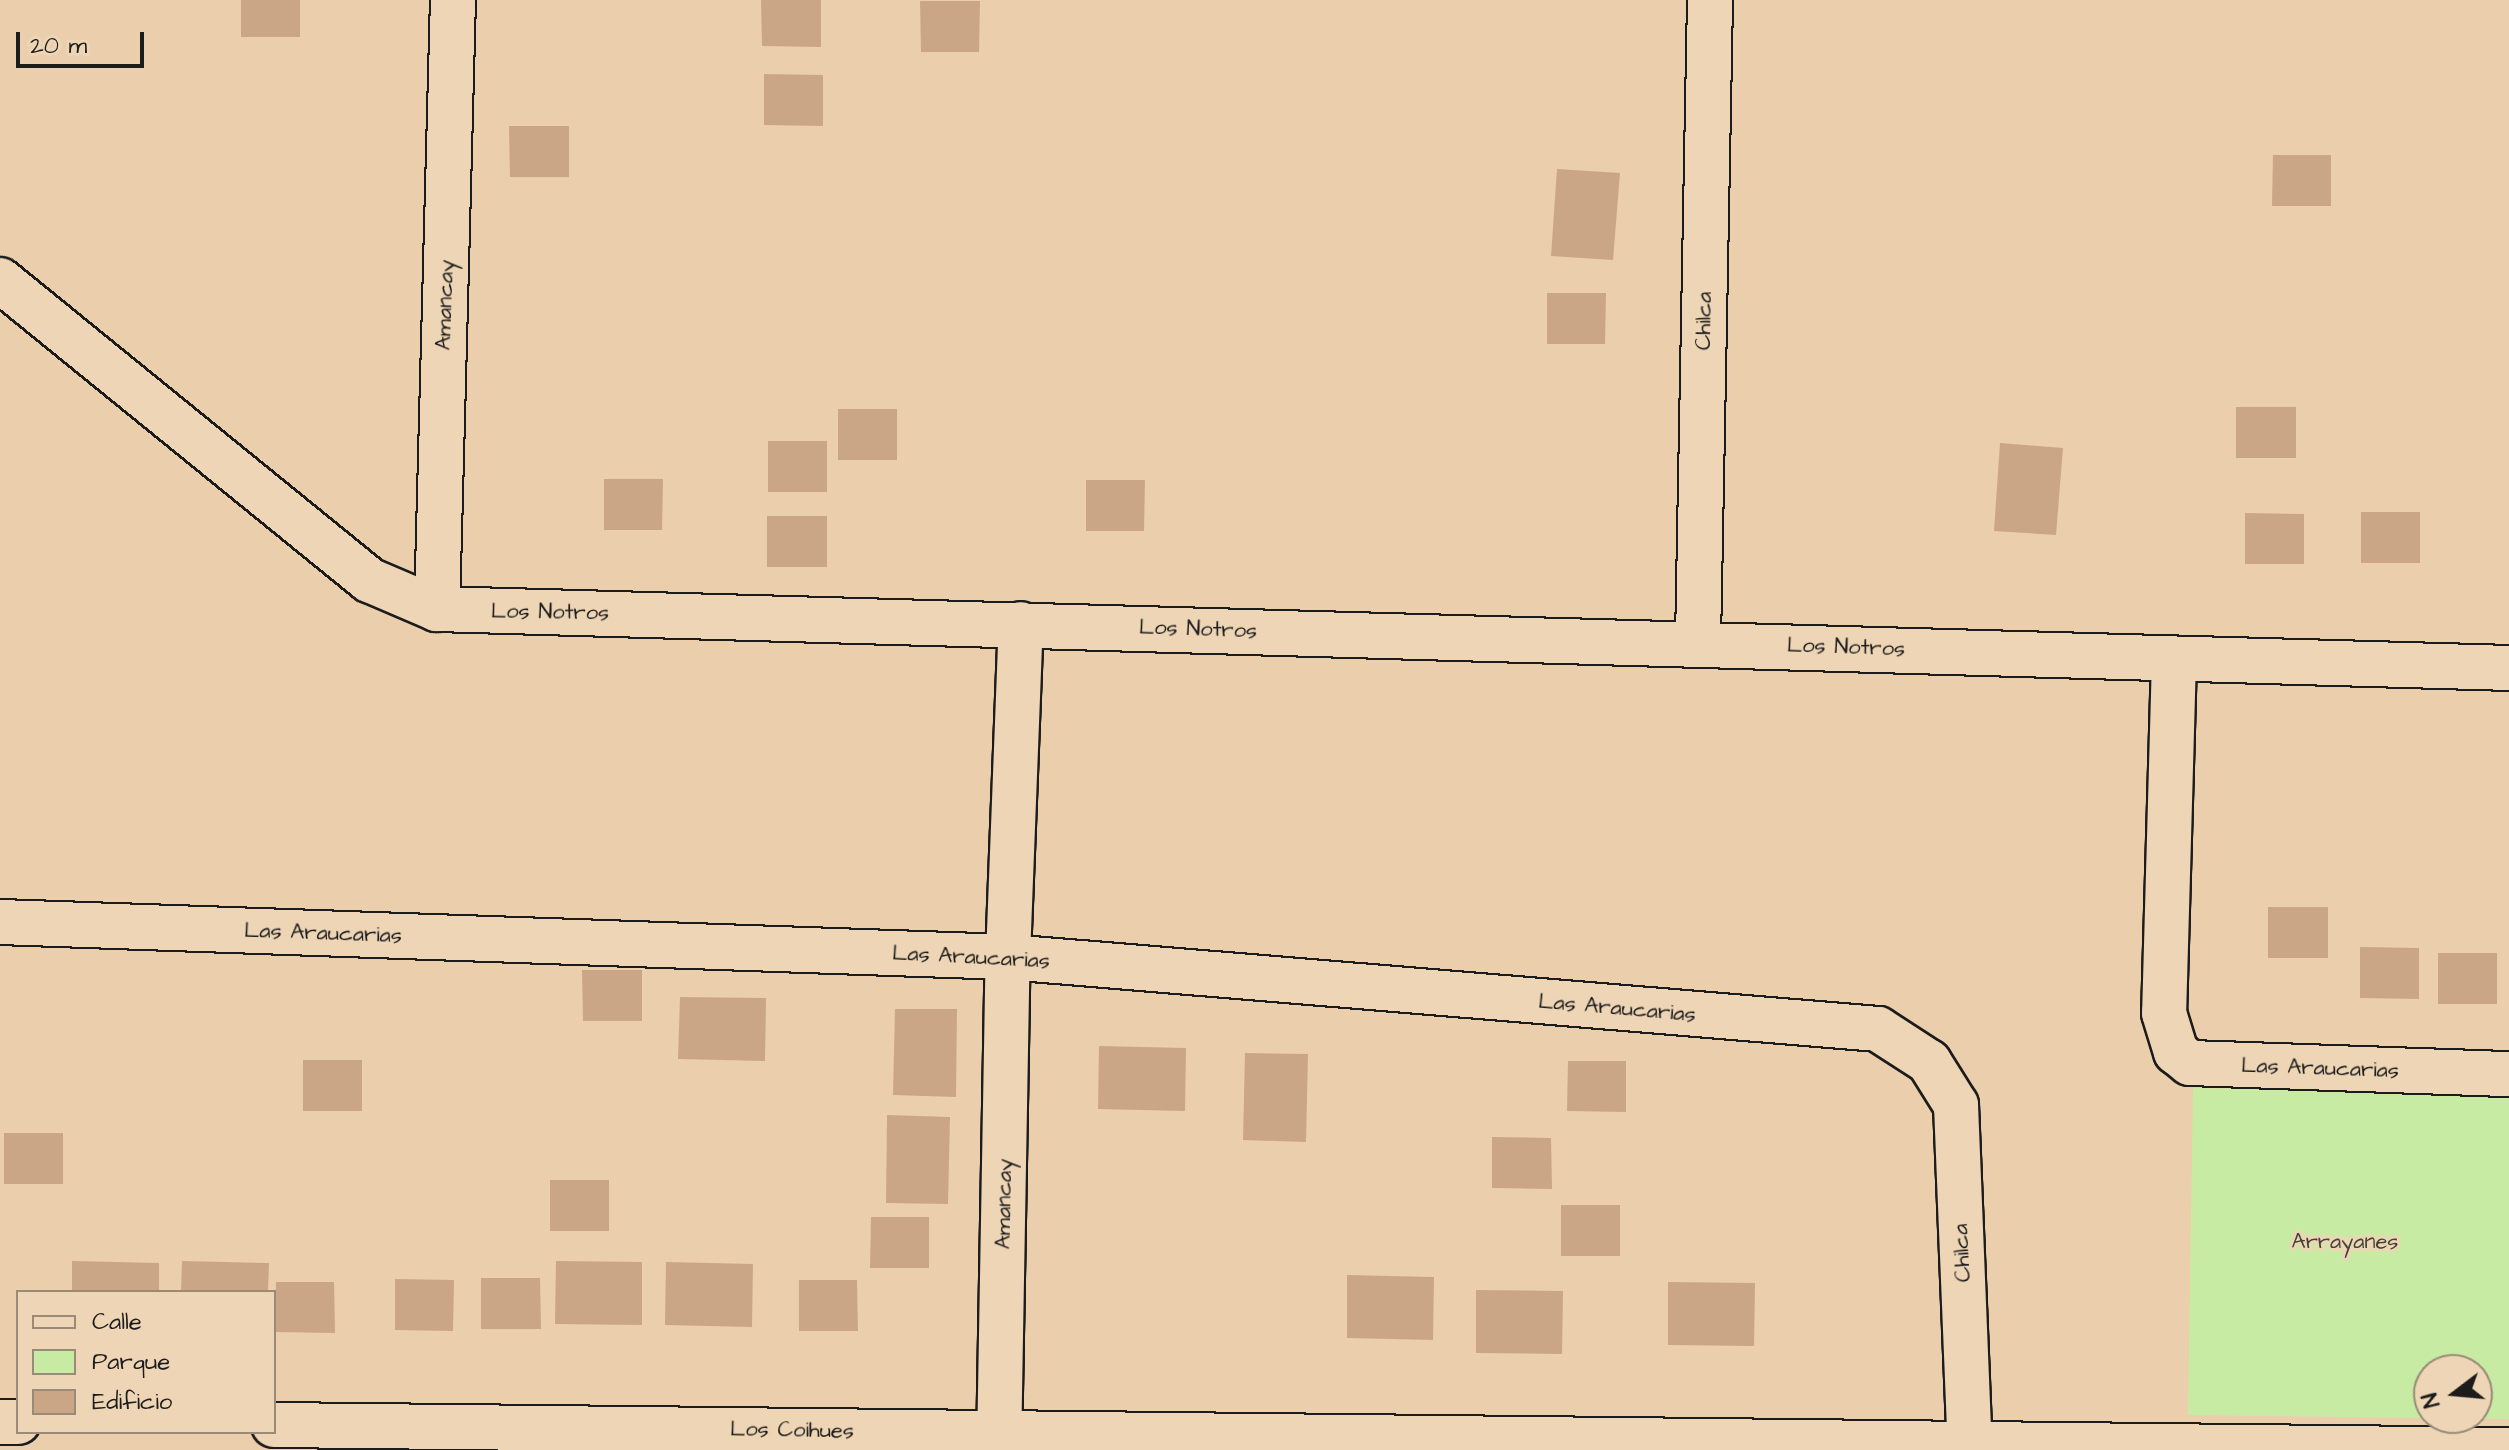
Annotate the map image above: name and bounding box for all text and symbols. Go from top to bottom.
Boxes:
scale bar [20,16,148,66]
text: 20 m [30,29,87,63]
street label: Amancay [430,259,460,351]
street label: Chilca [1690,292,1718,350]
street label: Los Notros [491,598,609,626]
street label: Los Notros [1139,614,1257,644]
street label: Los Notros [1787,632,1905,662]
street label: Las Araucarias [244,917,402,949]
street label: Las Araucarias [892,940,1050,974]
street label: Las Araucarias [1537,988,1697,1028]
street label: Las Araucarias [2241,1052,2399,1084]
street label: Amancay [990,1158,1018,1250]
street label: Chilca [1947,1223,1977,1283]
park label: Arrayanes [2292,1229,2398,1255]
legend [16,1290,276,1434]
text: Calle [92,1305,142,1339]
text: Parque [92,1345,170,1379]
north arrow [2413,1354,2493,1434]
text: Edificio [92,1385,172,1419]
text: N [2415,1389,2448,1411]
street label: Los Coihues [730,1416,854,1444]

